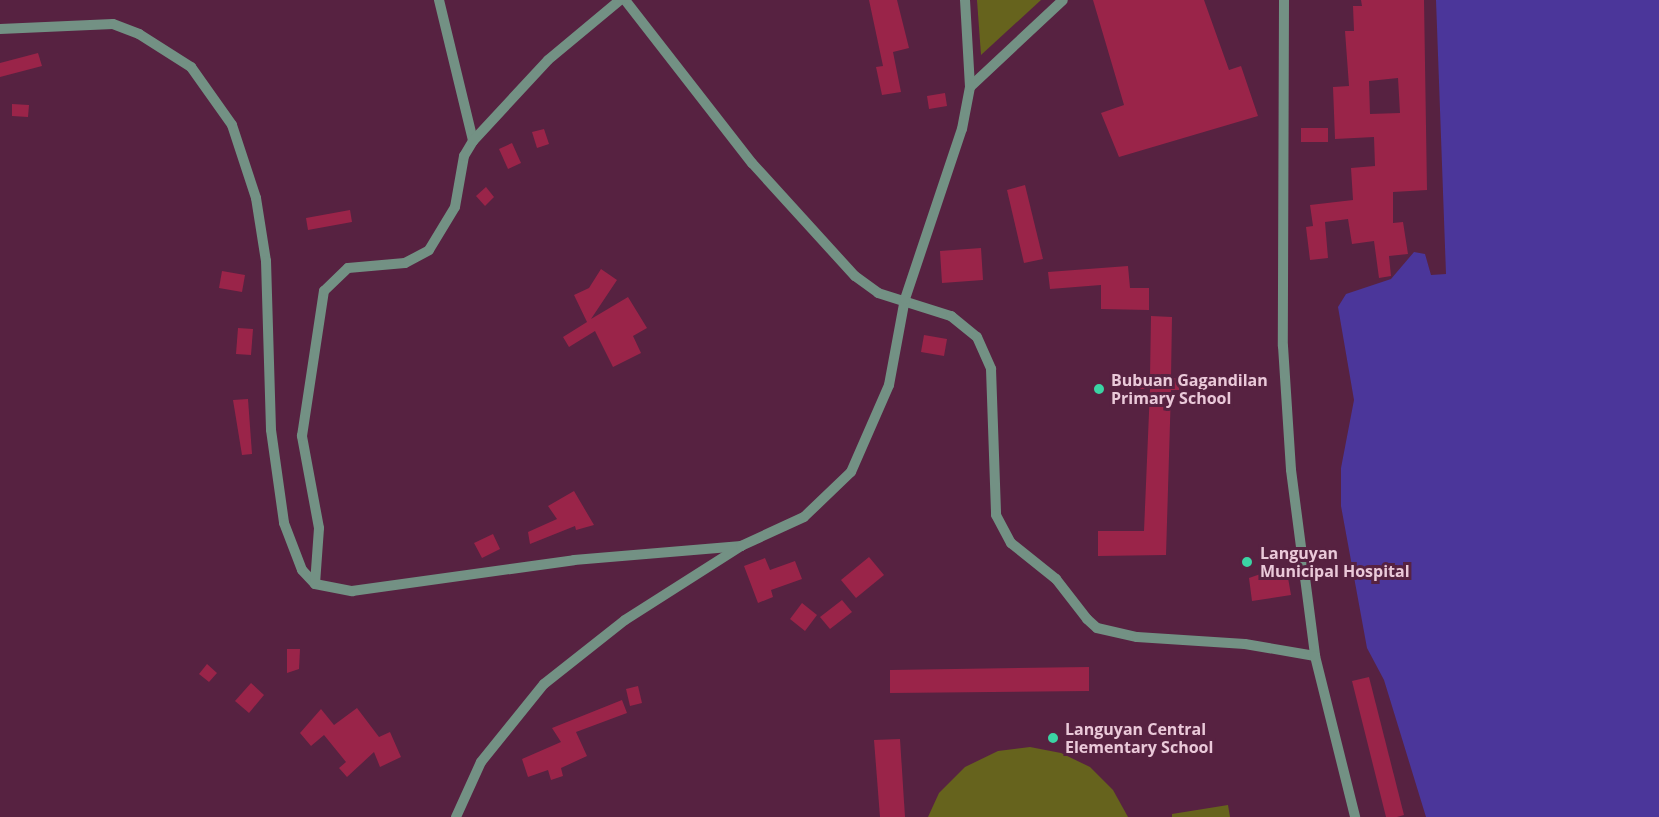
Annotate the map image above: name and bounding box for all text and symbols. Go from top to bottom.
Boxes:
place label: Bubuan Gagandilan Primary School [1111,370,1268,408]
marker: Bubuan Gagandilan Primary School [1092,382,1106,396]
place label: Languyan Municipal Hospital [1260,543,1410,581]
marker: Languyan Municipal Hospital [1238,553,1256,571]
place label: Languyan Central Elementary School [1065,719,1213,757]
marker: Languyan Central Elementary School [1046,731,1060,745]

